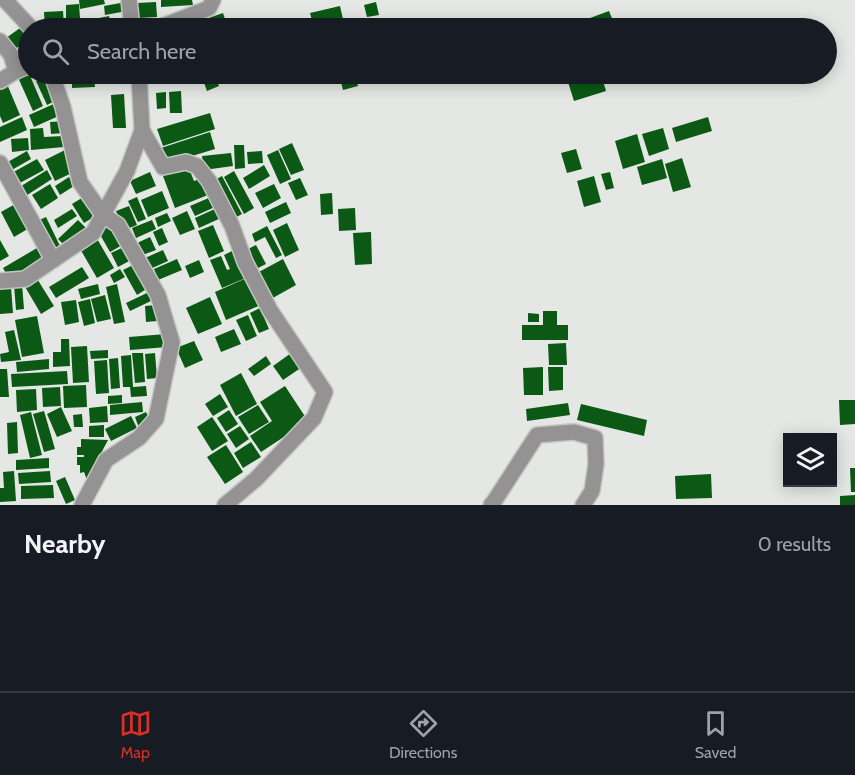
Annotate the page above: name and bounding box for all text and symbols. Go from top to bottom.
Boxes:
search box [18,18,837,84]
icon: search [39,35,72,68]
text: Search here [87,38,196,65]
map controls [783,433,837,487]
button: layers [783,433,837,487]
text: Nearby [24,528,105,560]
text: 0 results [758,532,831,556]
tab: Map [119,707,152,762]
tab: Directions [389,707,457,762]
tab: Saved [695,707,736,762]

